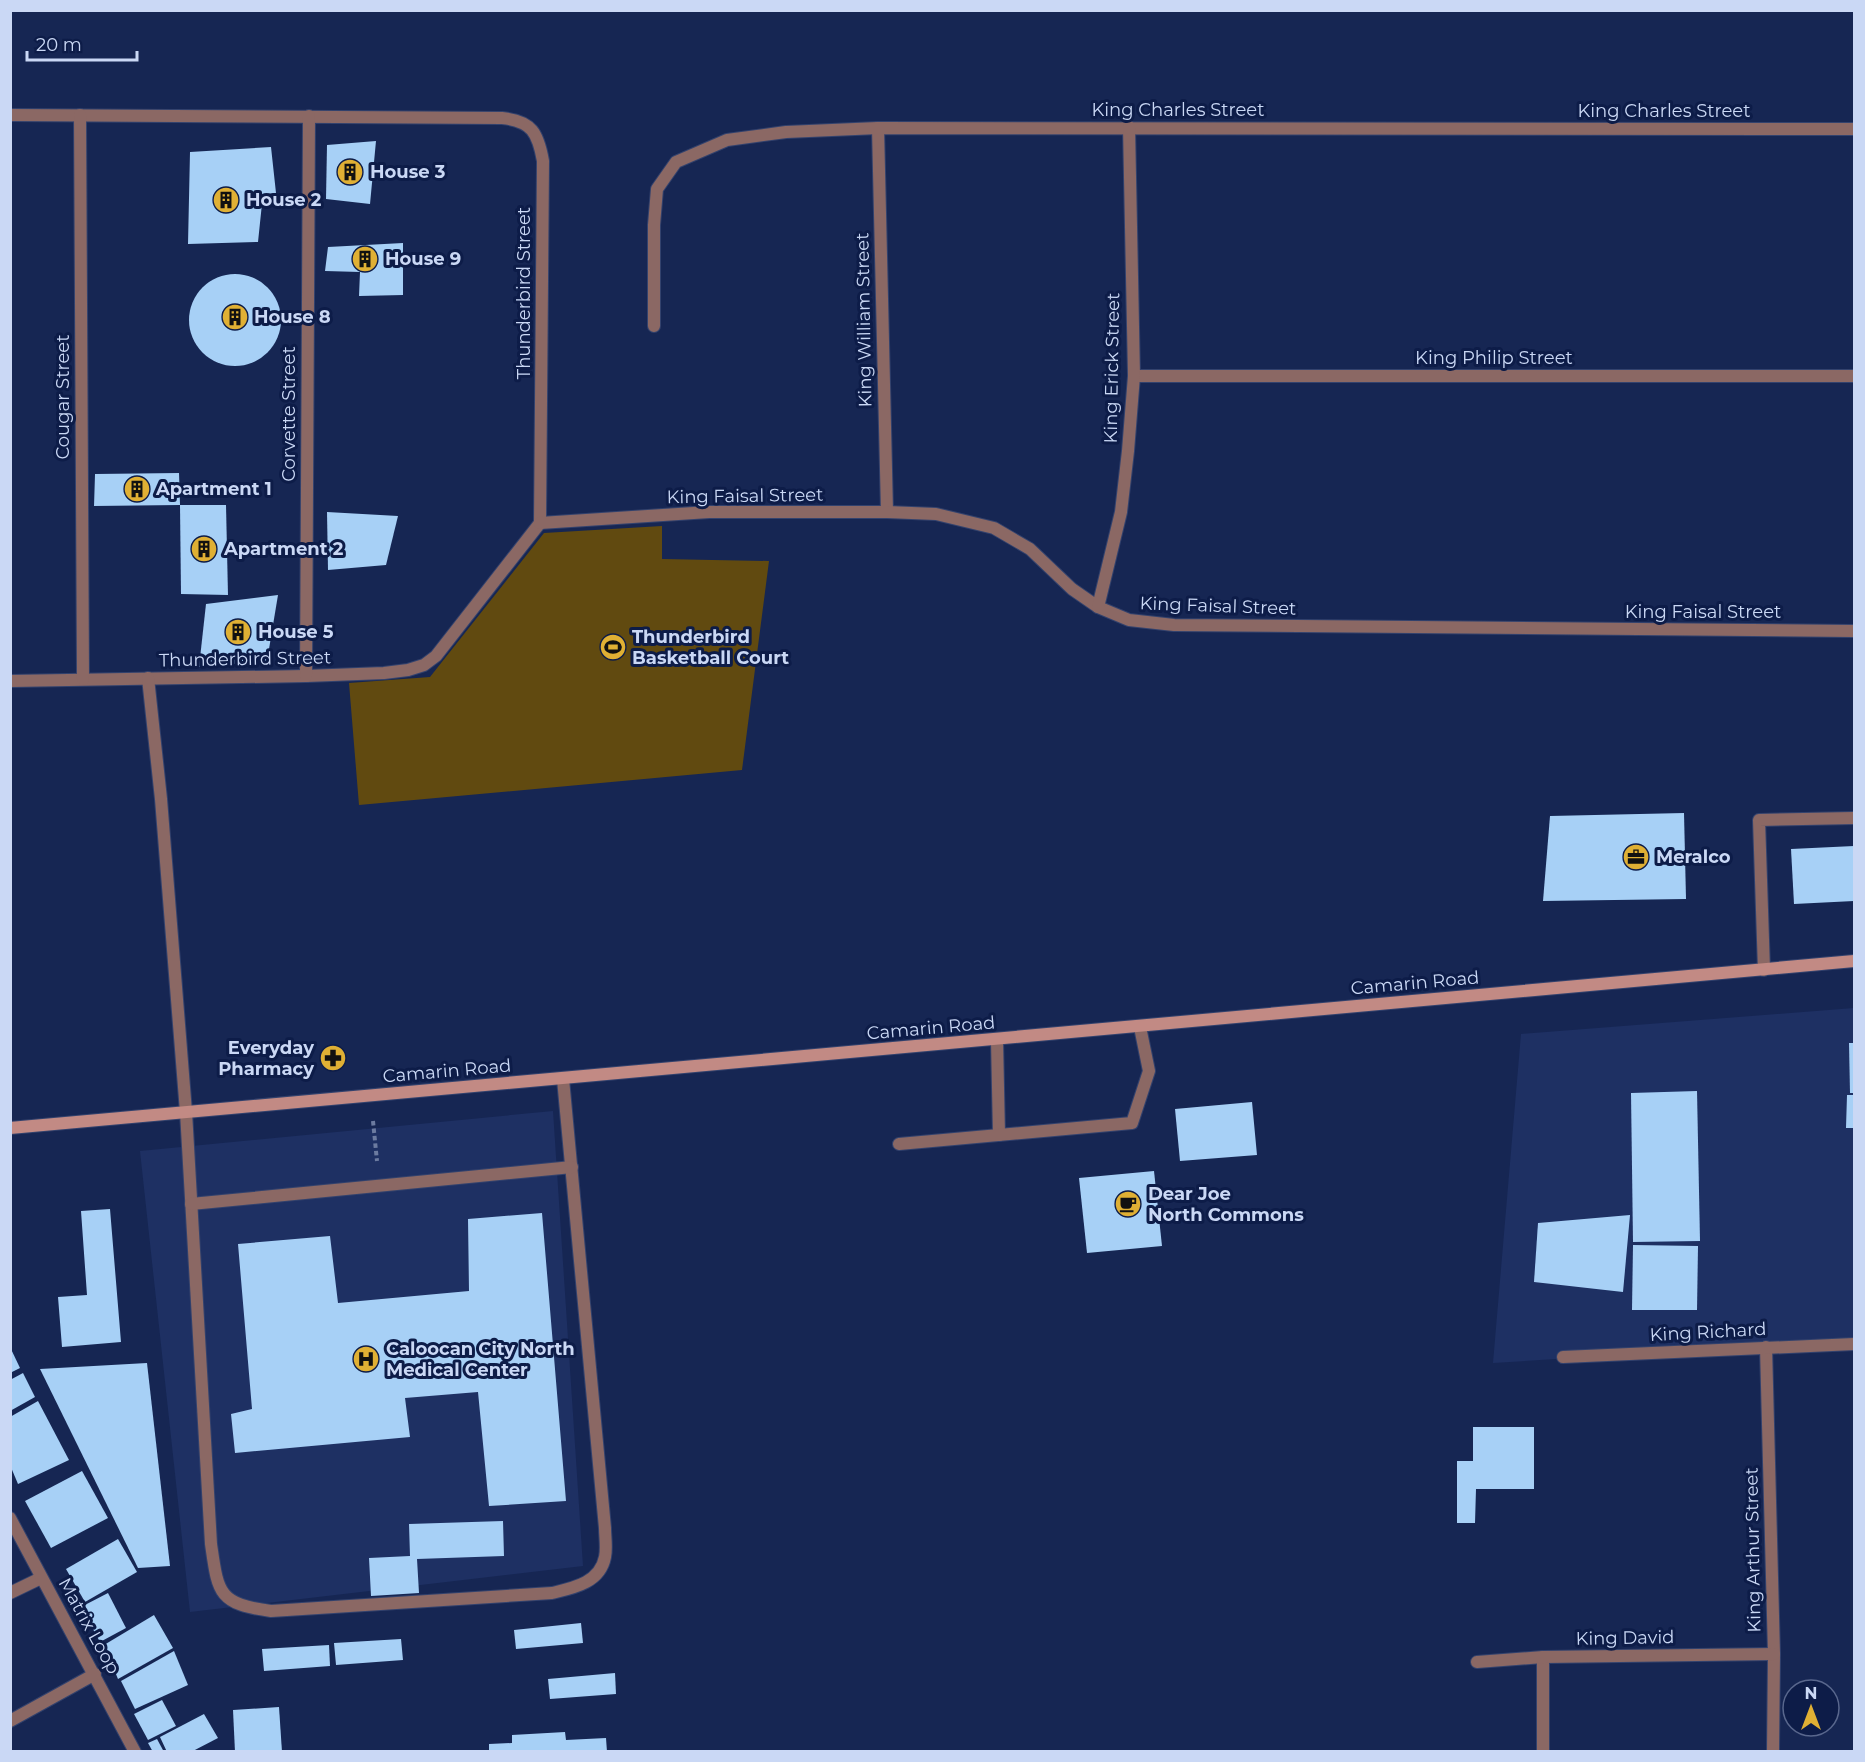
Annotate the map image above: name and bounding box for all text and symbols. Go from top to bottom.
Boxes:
scale bar [27,24,136,62]
text: 20 m [36,34,82,56]
street label: King Charles Street [1091,99,1265,121]
street label: King Charles Street [1577,100,1751,122]
building icon: House 3 [335,157,365,187]
place label: House 3 [370,161,446,183]
building icon: House 2 [211,185,241,215]
place label: House 2 [246,189,322,211]
street label: Thunderbird Street [513,207,535,379]
street label: King William Street [851,232,877,408]
building icon: House 9 [350,244,380,274]
place label: House 9 [385,248,461,270]
street label: King Erick Street [1100,292,1124,444]
building icon: House 8 [220,302,250,332]
place label: House 8 [254,306,331,328]
street label: Cougar Street [52,334,74,460]
street label: Corvette Street [278,346,300,482]
street label: King Philip Street [1415,347,1573,369]
building icon: Apartment 1 [122,474,152,504]
place label: Apartment 1 [155,478,272,500]
street label: King Faisal Street [666,484,824,508]
building icon: Apartment 2 [189,534,219,564]
place label: Apartment 2 [223,538,344,560]
street label: King Faisal Street [1139,592,1297,620]
street label: King Faisal Street [1625,601,1781,623]
building icon: House 5 [223,617,253,647]
place label: House 5 [258,621,334,643]
place label: Thunderbird Basketball Court [632,626,789,669]
sports icon: Thunderbird Basketball Court [598,632,628,662]
street label: Thunderbird Street [159,646,331,672]
office icon: Meralco [1621,842,1651,872]
place label: Meralco [1656,846,1731,868]
street label: Camarin Road [1350,966,1480,1000]
street label: Camarin Road [866,1011,996,1045]
place label: Everyday Pharmacy [218,1037,314,1080]
pharmacy icon: Everyday Pharmacy [318,1043,348,1073]
street label: Camarin Road [382,1054,512,1088]
place label: Dear Joe North Commons [1148,1183,1304,1226]
cafe icon: Dear Joe North Commons [1113,1189,1143,1219]
street label: King Richard [1649,1318,1767,1346]
place label: Caloocan City North Medical Center [386,1338,575,1381]
hospital icon: Caloocan City North Medical Center [351,1344,381,1374]
street label: King Arthur Street [1741,1467,1765,1633]
street label: Matrix Loop [54,1574,124,1678]
street label: King David [1575,1626,1675,1650]
north arrow [1781,1678,1841,1738]
text: N [1805,1684,1817,1703]

